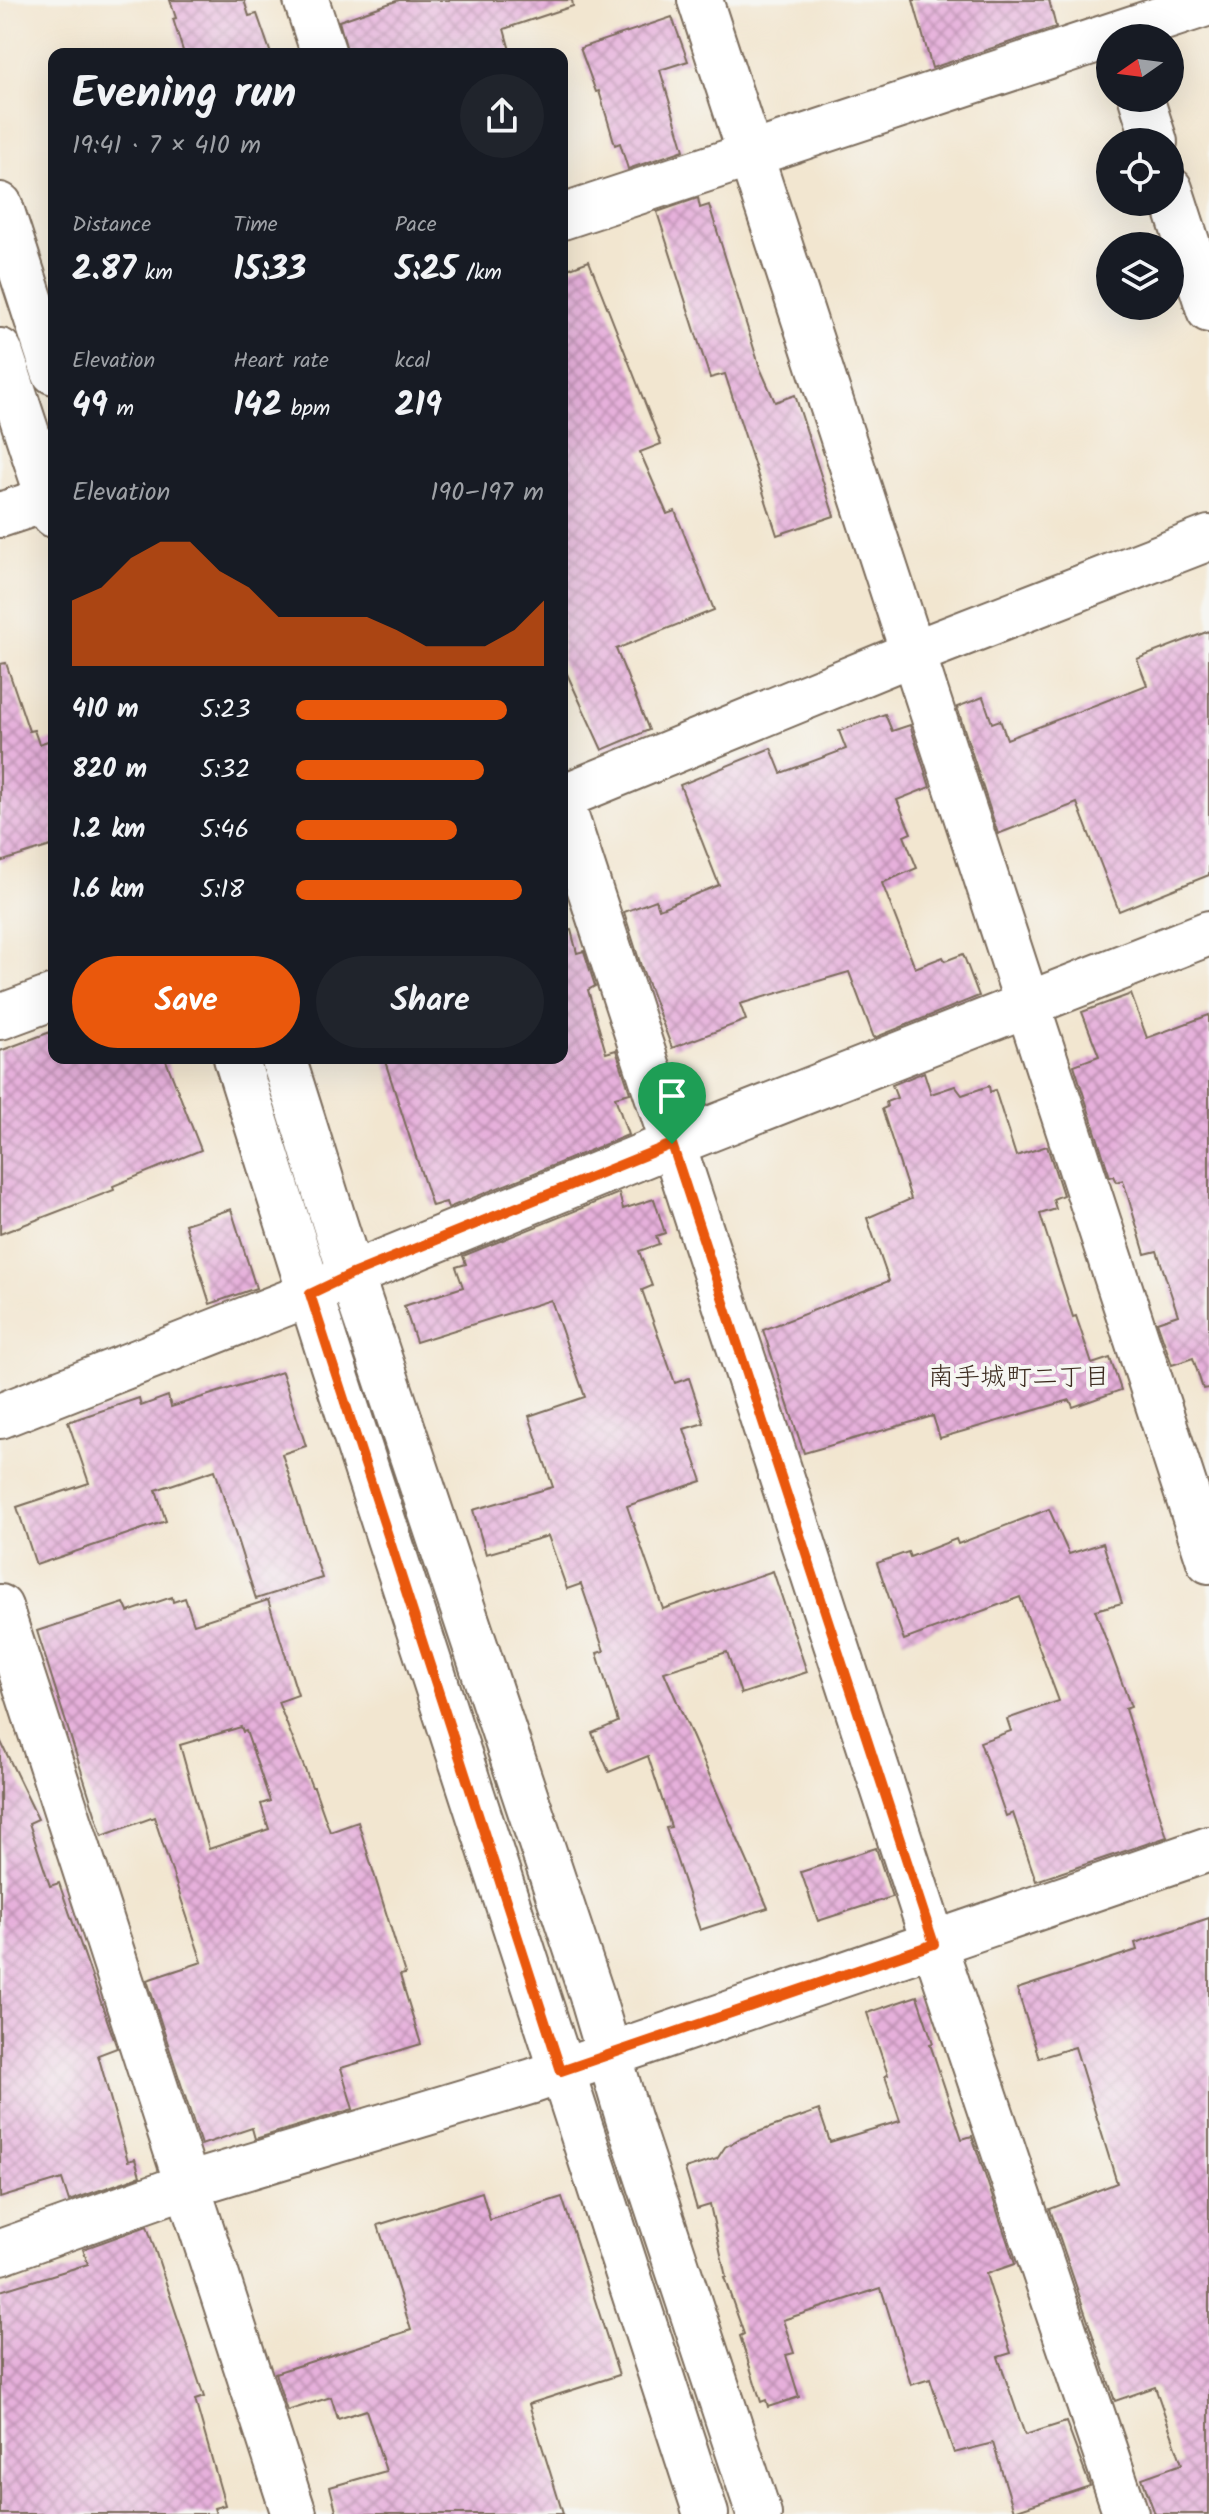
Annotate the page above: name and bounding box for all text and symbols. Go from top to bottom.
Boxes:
north arrow [1096,24,1184,112]
map controls [1096,24,1184,320]
text: Evening run [72,60,296,130]
button: share [460,74,544,158]
text: 19:41 · 7 × 410 m [72,125,261,167]
button: locate [1096,128,1184,216]
text: Distance [72,208,151,243]
text: Time [233,208,278,243]
text: Pace [395,208,437,243]
button: layers [1096,232,1184,320]
text: 2.87 [72,243,136,297]
text: 15:33 [233,243,306,297]
text: 5:25 [395,243,457,297]
text: km [136,256,173,291]
text: /km [457,256,502,291]
text: Elevation [72,344,155,379]
text: Heart rate [233,344,329,379]
text: kcal [395,344,430,379]
text: 49 [72,379,108,433]
text: 142 [233,379,282,433]
text: 219 [395,379,442,433]
text: m [108,392,134,427]
text: bpm [282,392,330,427]
text: Elevation [72,472,170,514]
text: 190–197 m [430,472,544,514]
text: 410 m [72,689,139,731]
text: 5:23 [200,689,250,731]
text: 820 m [72,749,147,791]
text: 5:32 [200,749,250,791]
text: 1.2 km [72,809,145,851]
text: 5:46 [200,809,249,851]
text: 1.6 km [72,869,144,911]
text: 5:18 [200,869,244,911]
button: Save [72,956,300,1048]
button: Share [316,956,544,1048]
pin [638,1062,706,1144]
icon: arrive [650,1074,694,1118]
district label: 南手城町二丁目 [928,1357,1110,1399]

